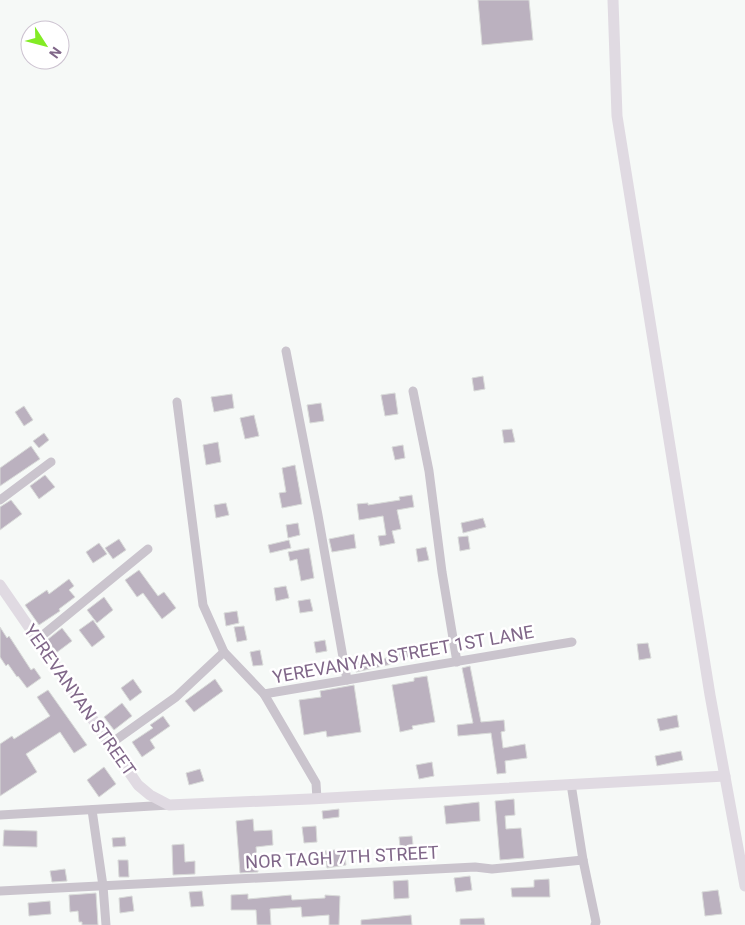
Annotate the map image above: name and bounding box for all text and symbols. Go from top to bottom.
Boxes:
north arrow [20,20,70,70]
text: N [46,44,65,61]
street label: YEREVANYAN STREET [20,620,140,780]
street label: YEREVANYAN STREET 1ST LANE [271,621,535,687]
street label: NOR TAGH 7TH STREET [245,841,440,873]

